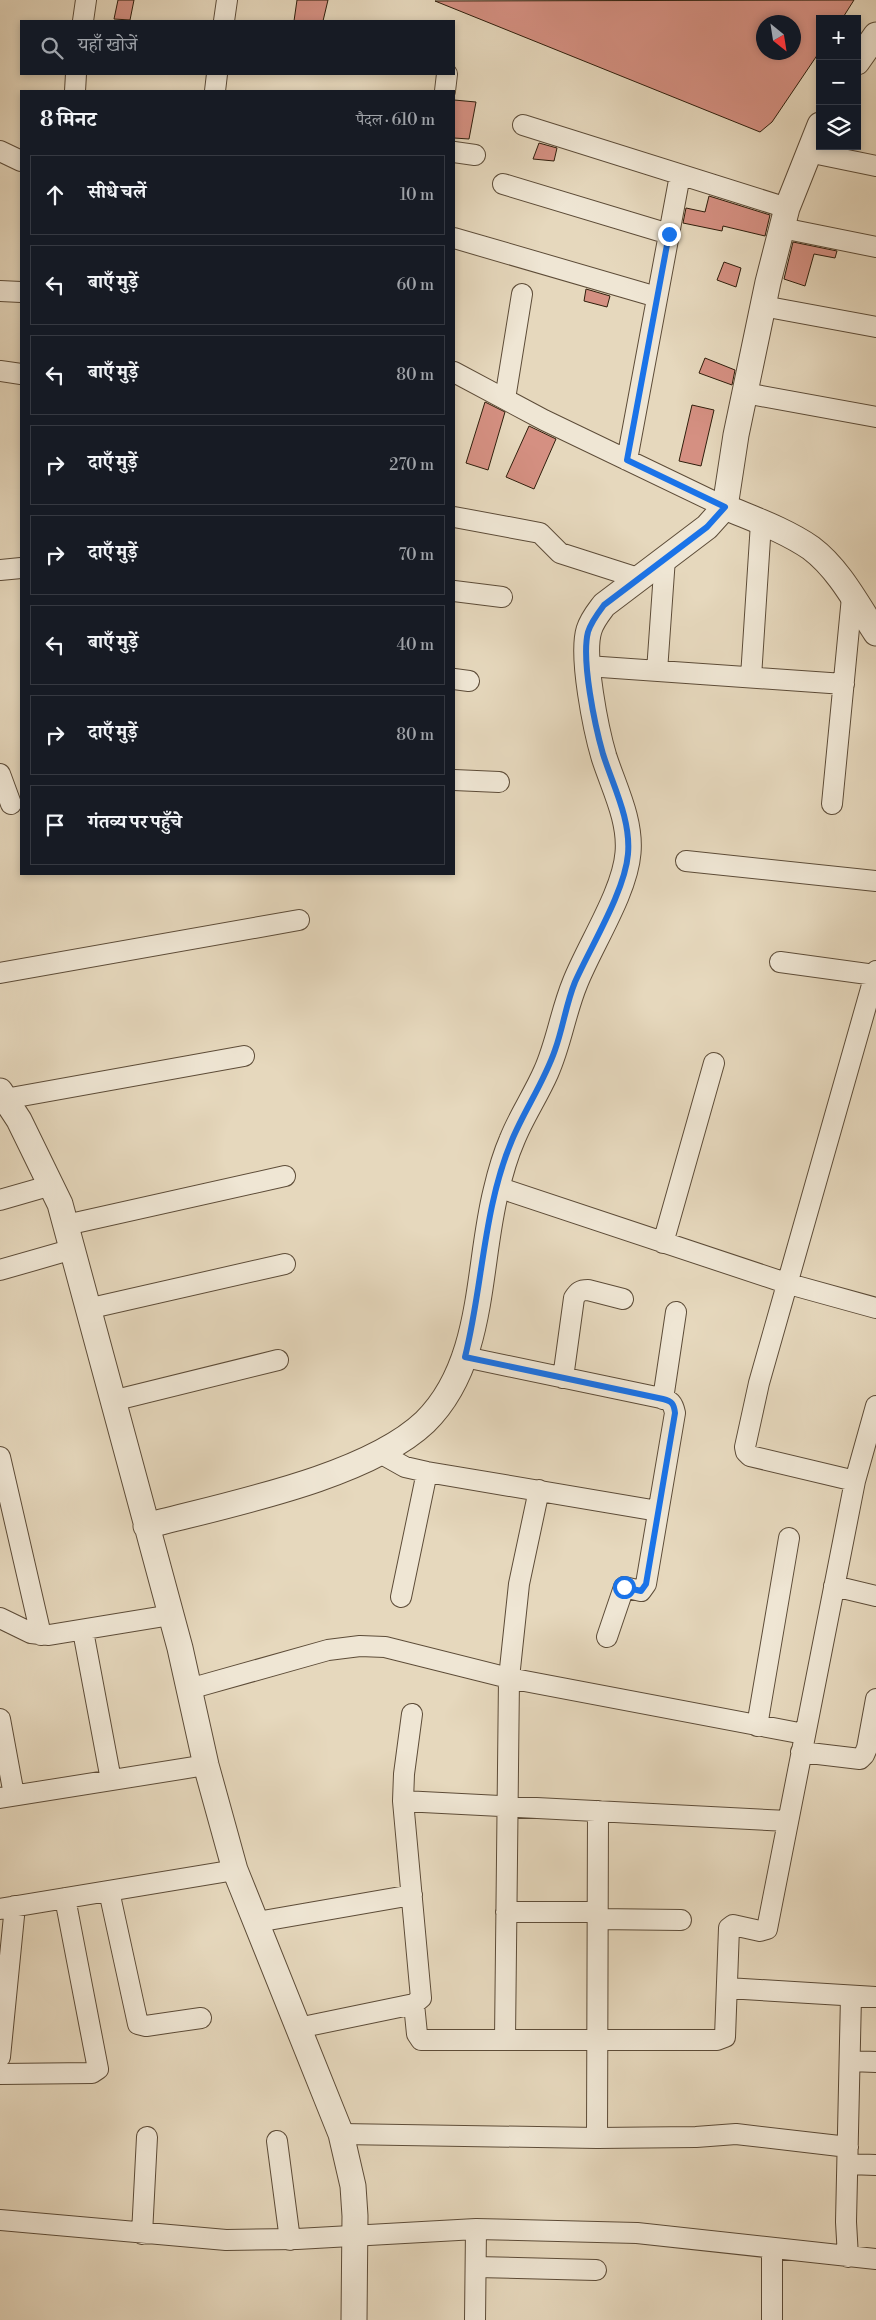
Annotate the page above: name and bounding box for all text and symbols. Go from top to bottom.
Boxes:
north arrow [756,15,801,60]
map controls [816,15,861,150]
button: + [816,15,861,60]
search box [20,20,455,75]
text: यहाँ खोजें [78,33,138,57]
icon: search [38,34,66,62]
button: − [816,60,861,105]
button: layers [816,105,861,150]
text: 8 मिनट [40,107,97,133]
text: पैदल · 610 m [356,110,435,130]
text: सीधे चलें [88,180,146,204]
icon: ahead [41,181,69,209]
text: 10 m [400,185,434,205]
route end [658,223,681,246]
text: बाएँ मुड़ें [88,270,138,294]
icon: left [41,271,69,299]
text: 60 m [396,275,434,295]
text: बाएँ मुड़ें [88,360,138,384]
icon: left [41,361,69,389]
text: 80 m [396,365,434,385]
text: दाएँ मुड़ें [88,450,138,474]
icon: right [41,451,69,479]
text: 270 m [389,455,434,475]
text: दाएँ मुड़ें [88,540,138,564]
icon: right [41,541,69,569]
text: 70 m [398,545,434,565]
text: बाएँ मुड़ें [88,630,138,654]
icon: left [41,631,69,659]
text: 40 m [397,635,434,655]
text: दाएँ मुड़ें [88,720,138,744]
icon: right [41,721,69,749]
text: 80 m [396,725,434,745]
text: गंतव्य पर पहुँचे [88,810,182,834]
icon: arrive [41,811,69,839]
route start [613,1576,636,1599]

